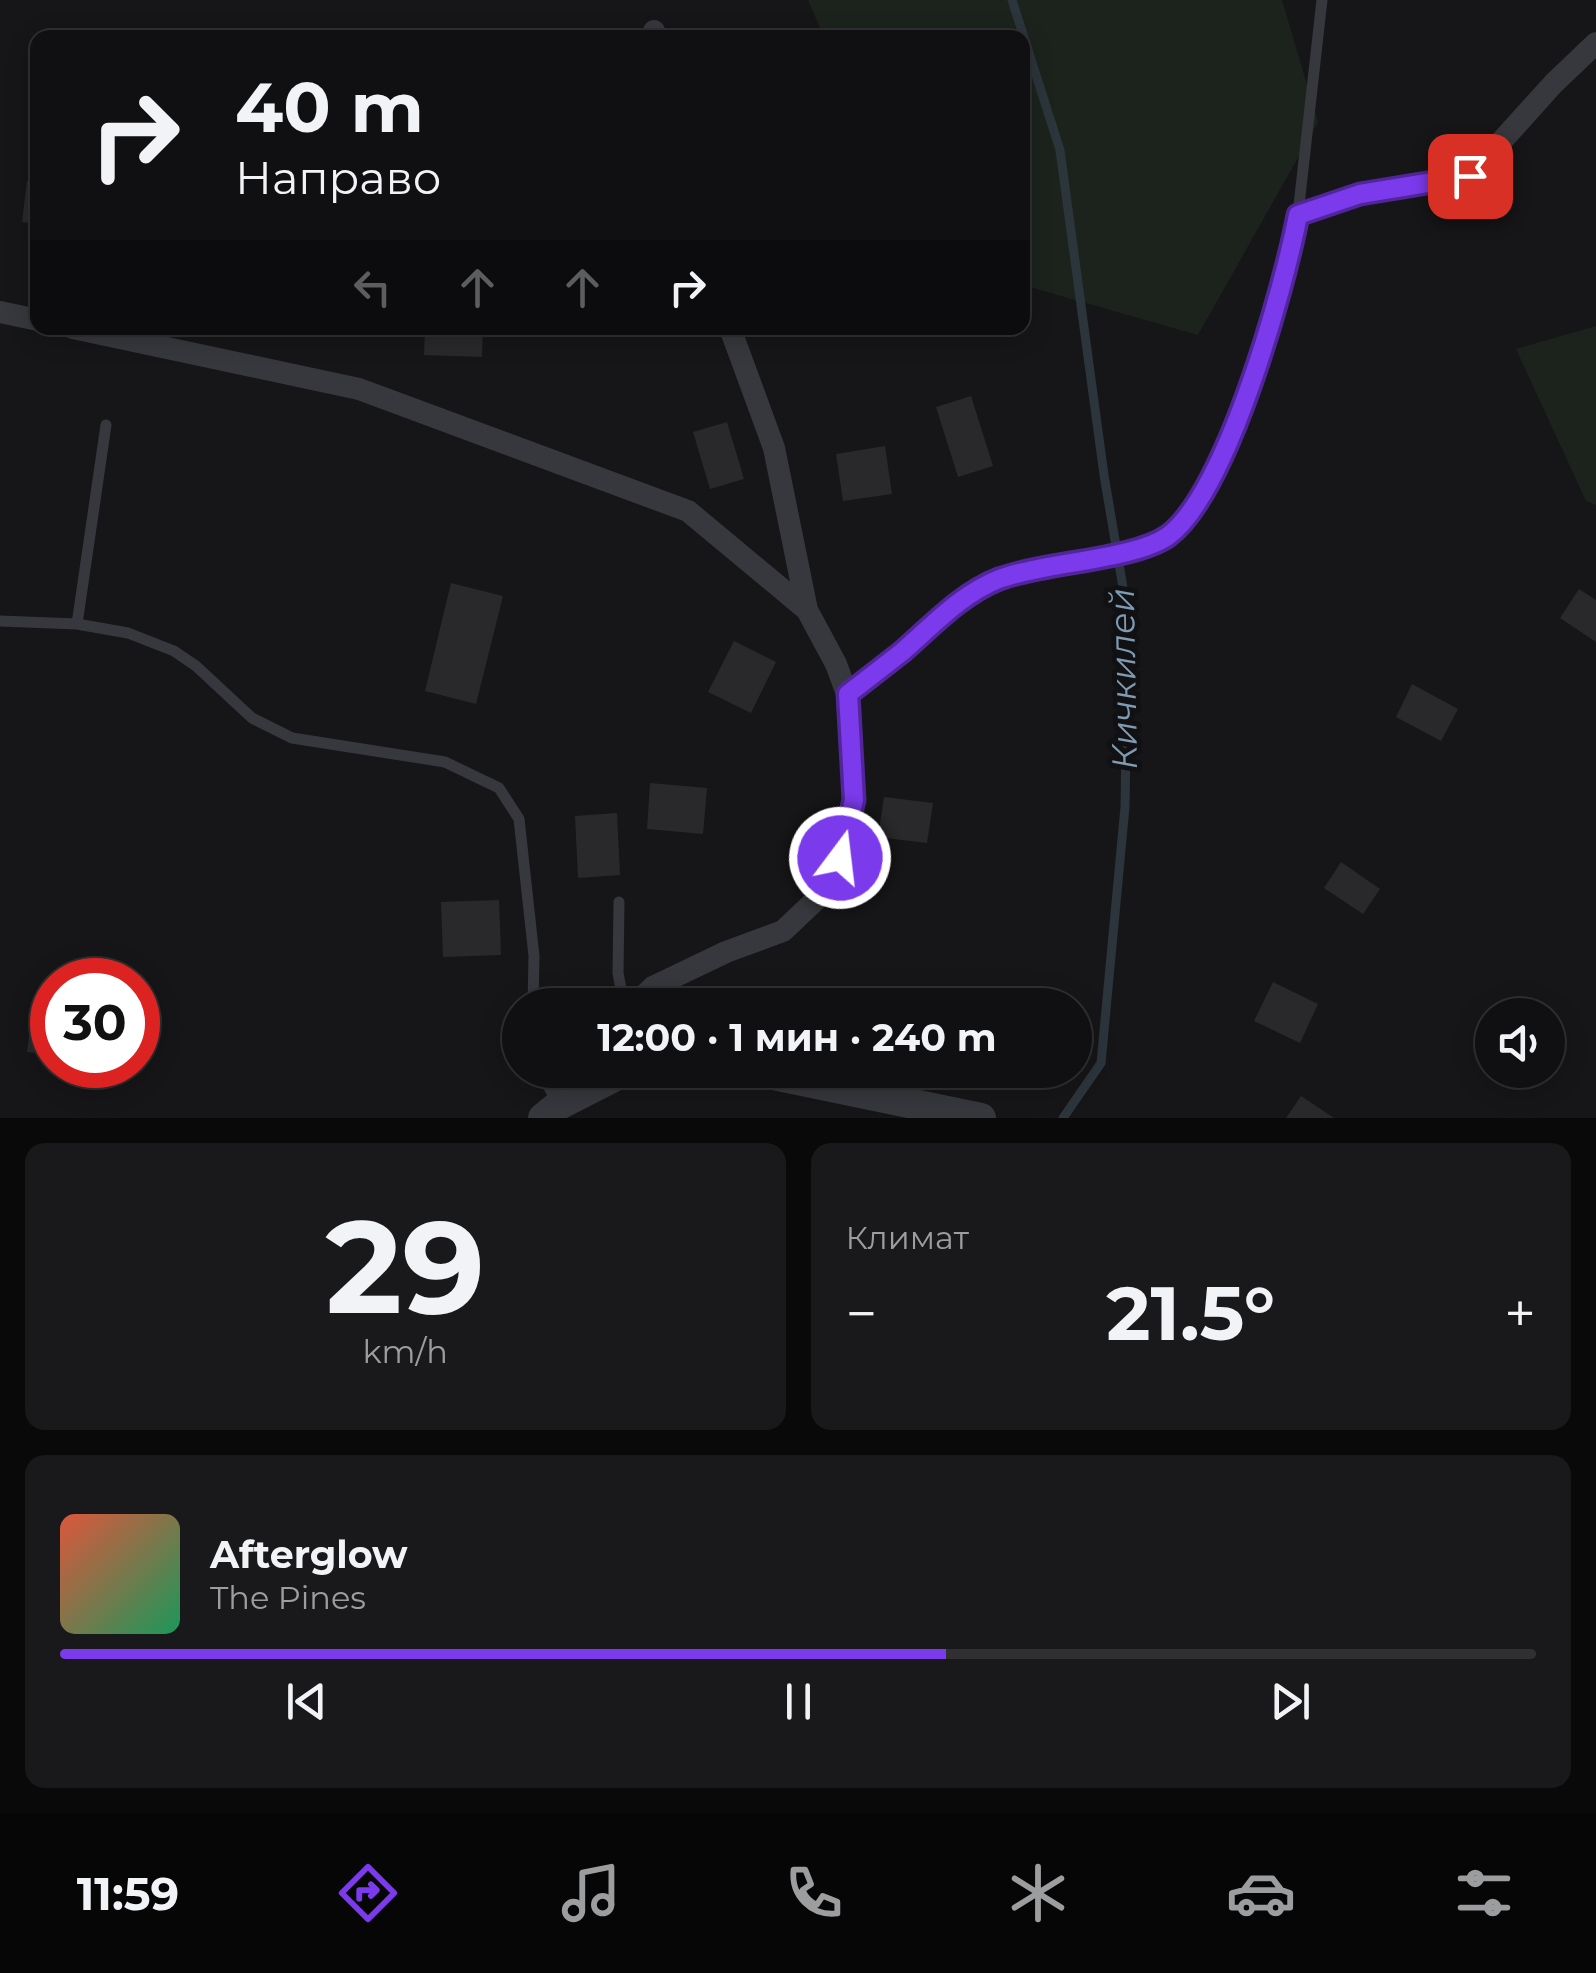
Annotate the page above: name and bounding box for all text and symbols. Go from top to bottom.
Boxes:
text: 40 m [235,64,424,150]
icon: right [70,70,200,200]
pin [1428,134,1513,219]
icon: arrive [1443,149,1498,204]
text: Направо [235,150,441,205]
icon: left [345,260,400,315]
icon: ahead [450,260,505,315]
icon: ahead [555,260,610,315]
icon: right [660,260,715,315]
water label: Кичкилей [1100,588,1146,770]
position arrow [788,806,892,910]
speed limit sign: 30 [30,958,160,1088]
map controls [1475,998,1565,1088]
button: sound [1475,998,1565,1088]
text: 12:00 · 1 мин · 240 m [597,1014,997,1061]
text: 29 [325,1187,485,1346]
text: Климат [846,1218,969,1257]
text: 21.5° [1106,1267,1275,1359]
text: − [846,1280,877,1347]
text: + [1504,1280,1536,1347]
text: km/h [363,1332,448,1371]
text: Afterglow [210,1531,408,1578]
text: The Pines [210,1578,366,1617]
icon: previous [279,1674,334,1729]
icon: pause [771,1674,826,1729]
icon: next [1263,1674,1318,1729]
icon: directions [333,1858,403,1928]
icon: music [556,1858,626,1928]
icon: phone [779,1858,849,1928]
icon: climate [1003,1858,1073,1928]
icon: car [1226,1858,1296,1928]
icon: filters [1449,1858,1519,1928]
text: 11:59 [77,1866,179,1921]

